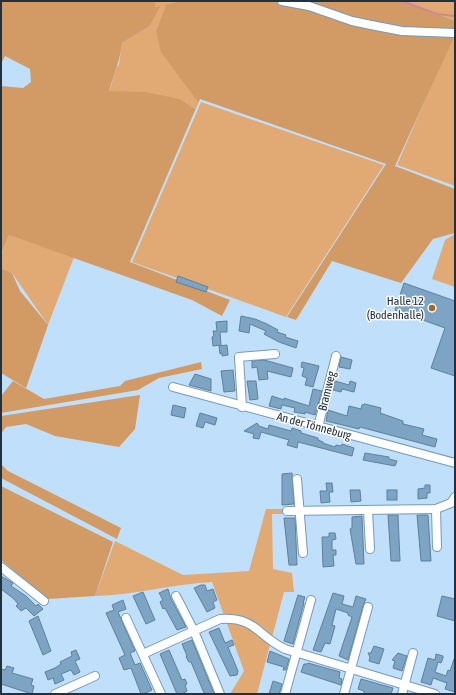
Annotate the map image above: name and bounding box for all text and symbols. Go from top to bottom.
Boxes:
place label: Halle 12 (Bodenhalle) [367,294,424,322]
marker: Halle 12 (Bodenhalle) [427,303,437,313]
street label: Bramweg [315,369,339,413]
street label: An der Tönneburg [275,409,354,443]

